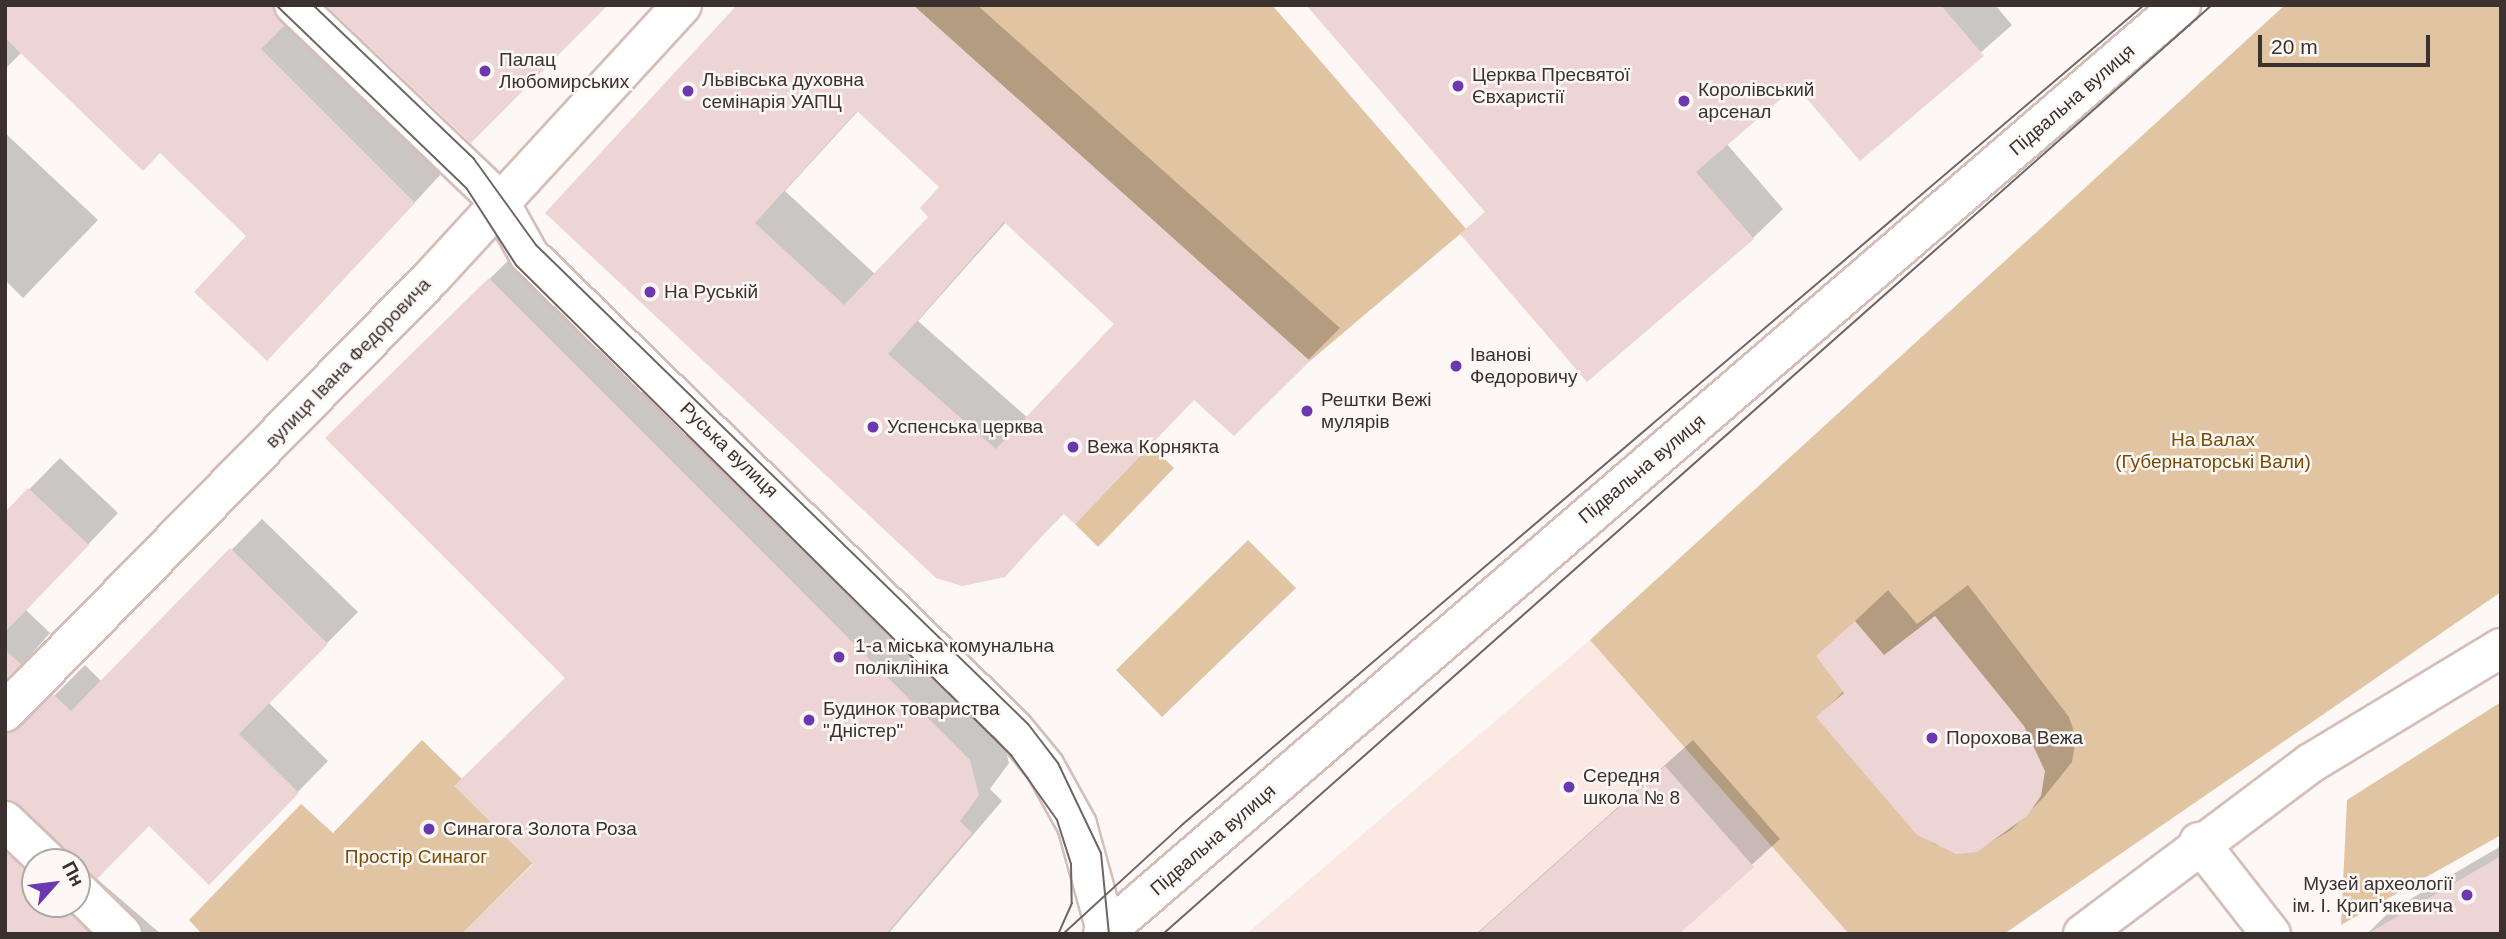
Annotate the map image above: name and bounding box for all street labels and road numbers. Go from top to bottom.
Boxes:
street label: Підвальна вулиця [2005,39,2139,161]
street label: вулиця Івана Федоровича [261,273,435,453]
street label: Руська вулиця [675,397,783,503]
street label: Підвальна вулиця [1574,409,1710,529]
street label: Підвальна вулиця [1146,779,1280,901]

